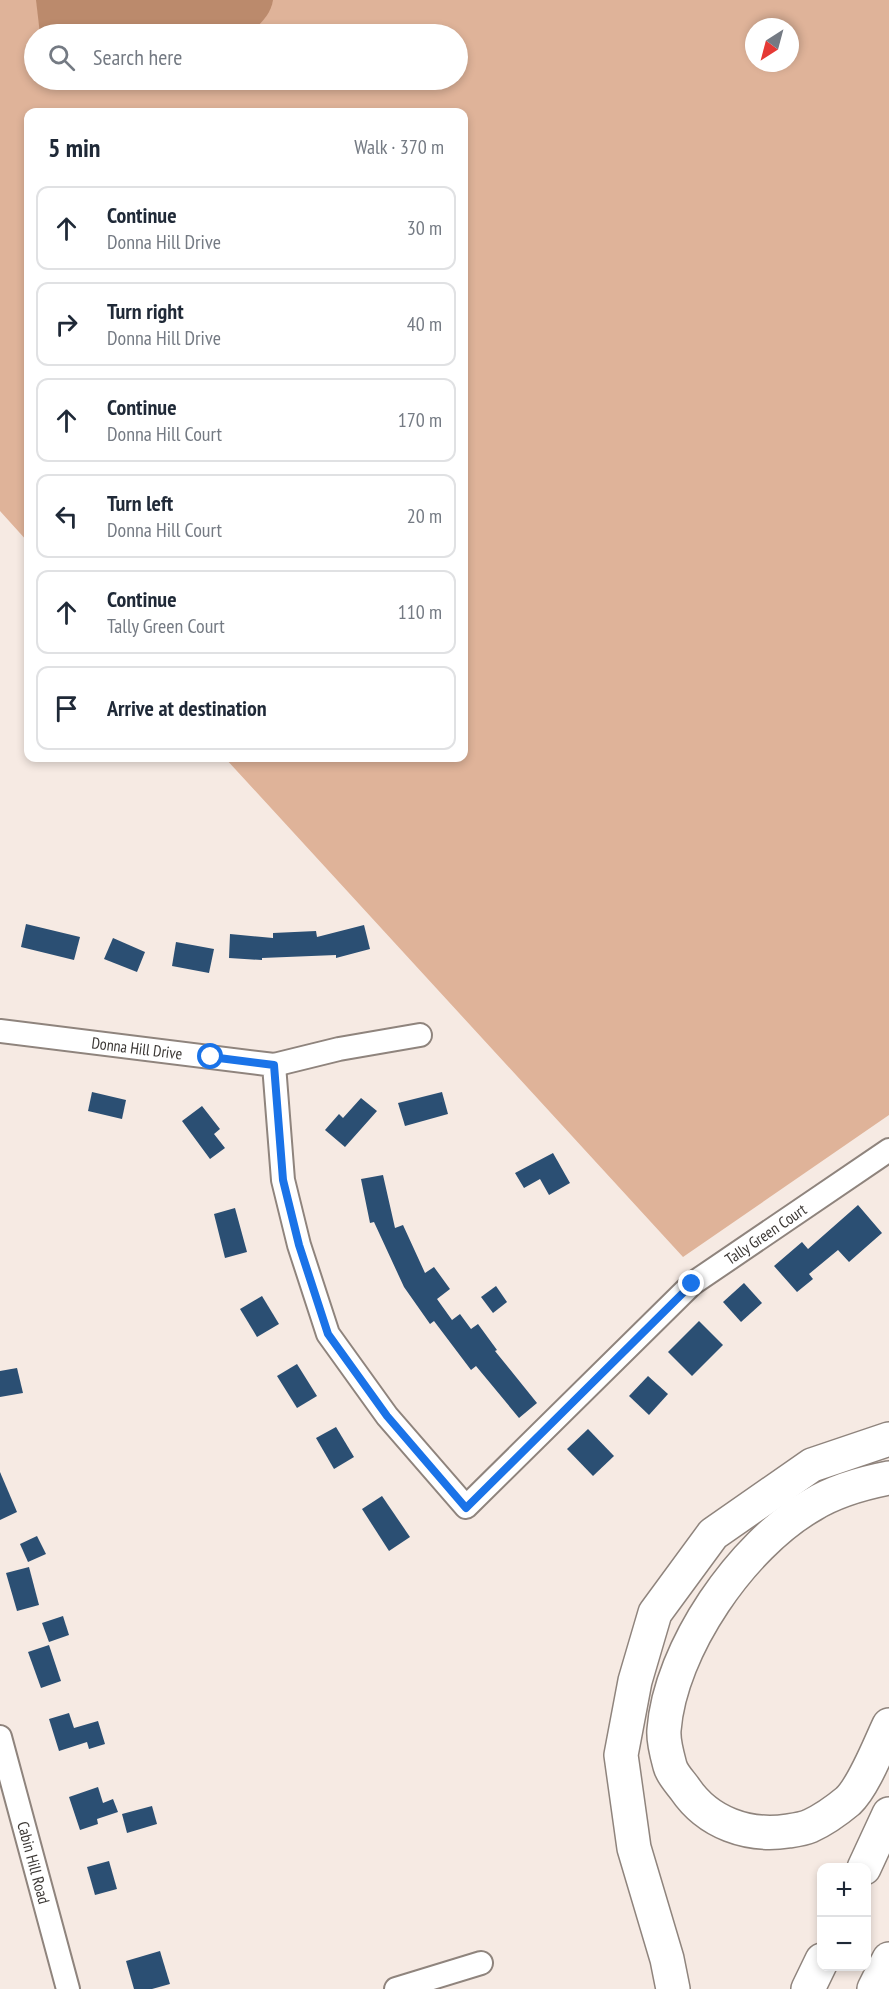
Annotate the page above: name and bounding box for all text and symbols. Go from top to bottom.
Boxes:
north arrow [745,18,799,72]
search box [24,24,468,90]
icon: search [45,41,78,74]
text: Search here [93,43,182,71]
text: 5 min [48,131,101,164]
text: Walk · 370 m [354,134,444,160]
text: Continue [107,201,177,229]
icon: ahead [50,212,83,245]
text: 30 m [407,215,442,241]
text: Donna Hill Drive [107,229,221,255]
text: Turn right [107,297,184,325]
icon: right [50,308,83,341]
text: 40 m [407,311,442,337]
text: Donna Hill Drive [107,325,221,351]
text: Continue [107,393,177,421]
icon: ahead [50,404,83,437]
text: 170 m [398,407,442,433]
text: Donna Hill Court [107,421,222,447]
text: Turn left [107,489,173,517]
icon: left [50,500,83,533]
text: 20 m [407,503,442,529]
text: Donna Hill Court [107,517,222,543]
text: Continue [107,585,177,613]
icon: ahead [50,596,83,629]
text: 110 m [398,599,442,625]
text: Tally Green Court [107,613,225,639]
icon: arrive [50,692,83,725]
text: Arrive at destination [107,694,267,722]
street label: Donna Hill Drive [90,1032,183,1064]
route start [197,1043,223,1069]
street label: Tally Green Court [721,1199,811,1269]
route end [678,1270,704,1296]
street label: Cabin Hill Road [13,1819,55,1906]
map controls [817,1863,871,1971]
button: + [817,1863,871,1917]
button: − [817,1917,871,1971]

